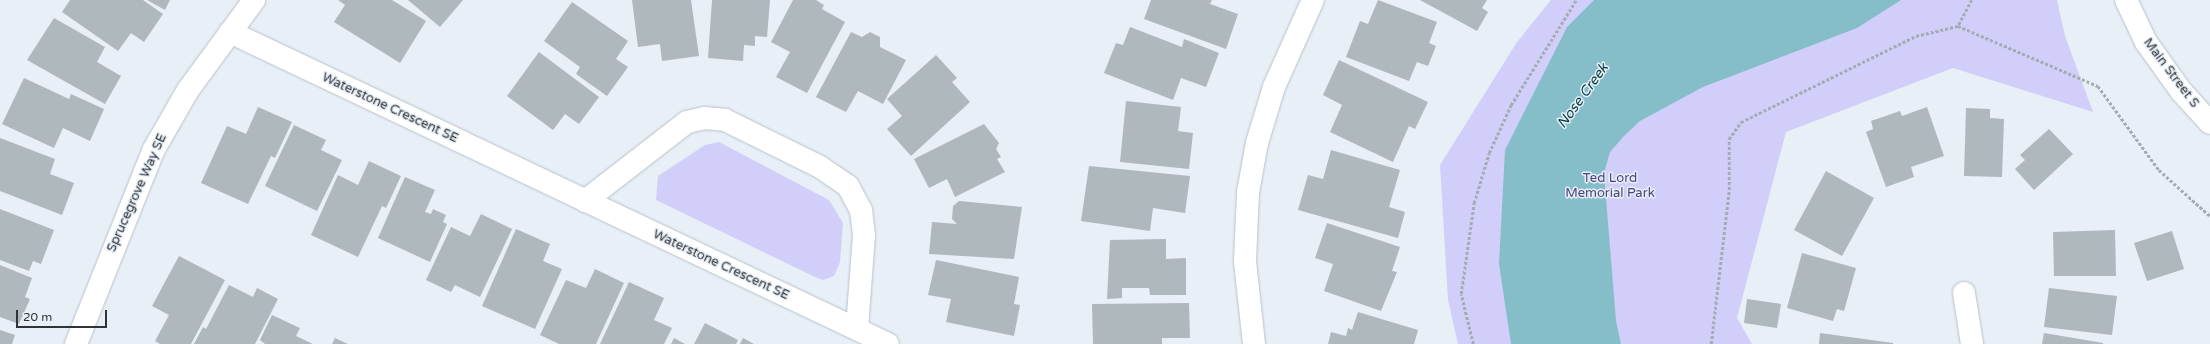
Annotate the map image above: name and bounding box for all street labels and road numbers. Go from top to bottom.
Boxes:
street label: Main Street S [2140,35,2202,111]
street label: Waterstone Crescent SE [319,70,461,146]
street label: Sprucegrove Way SE [104,131,170,255]
street label: Waterstone Crescent SE [650,227,792,303]

